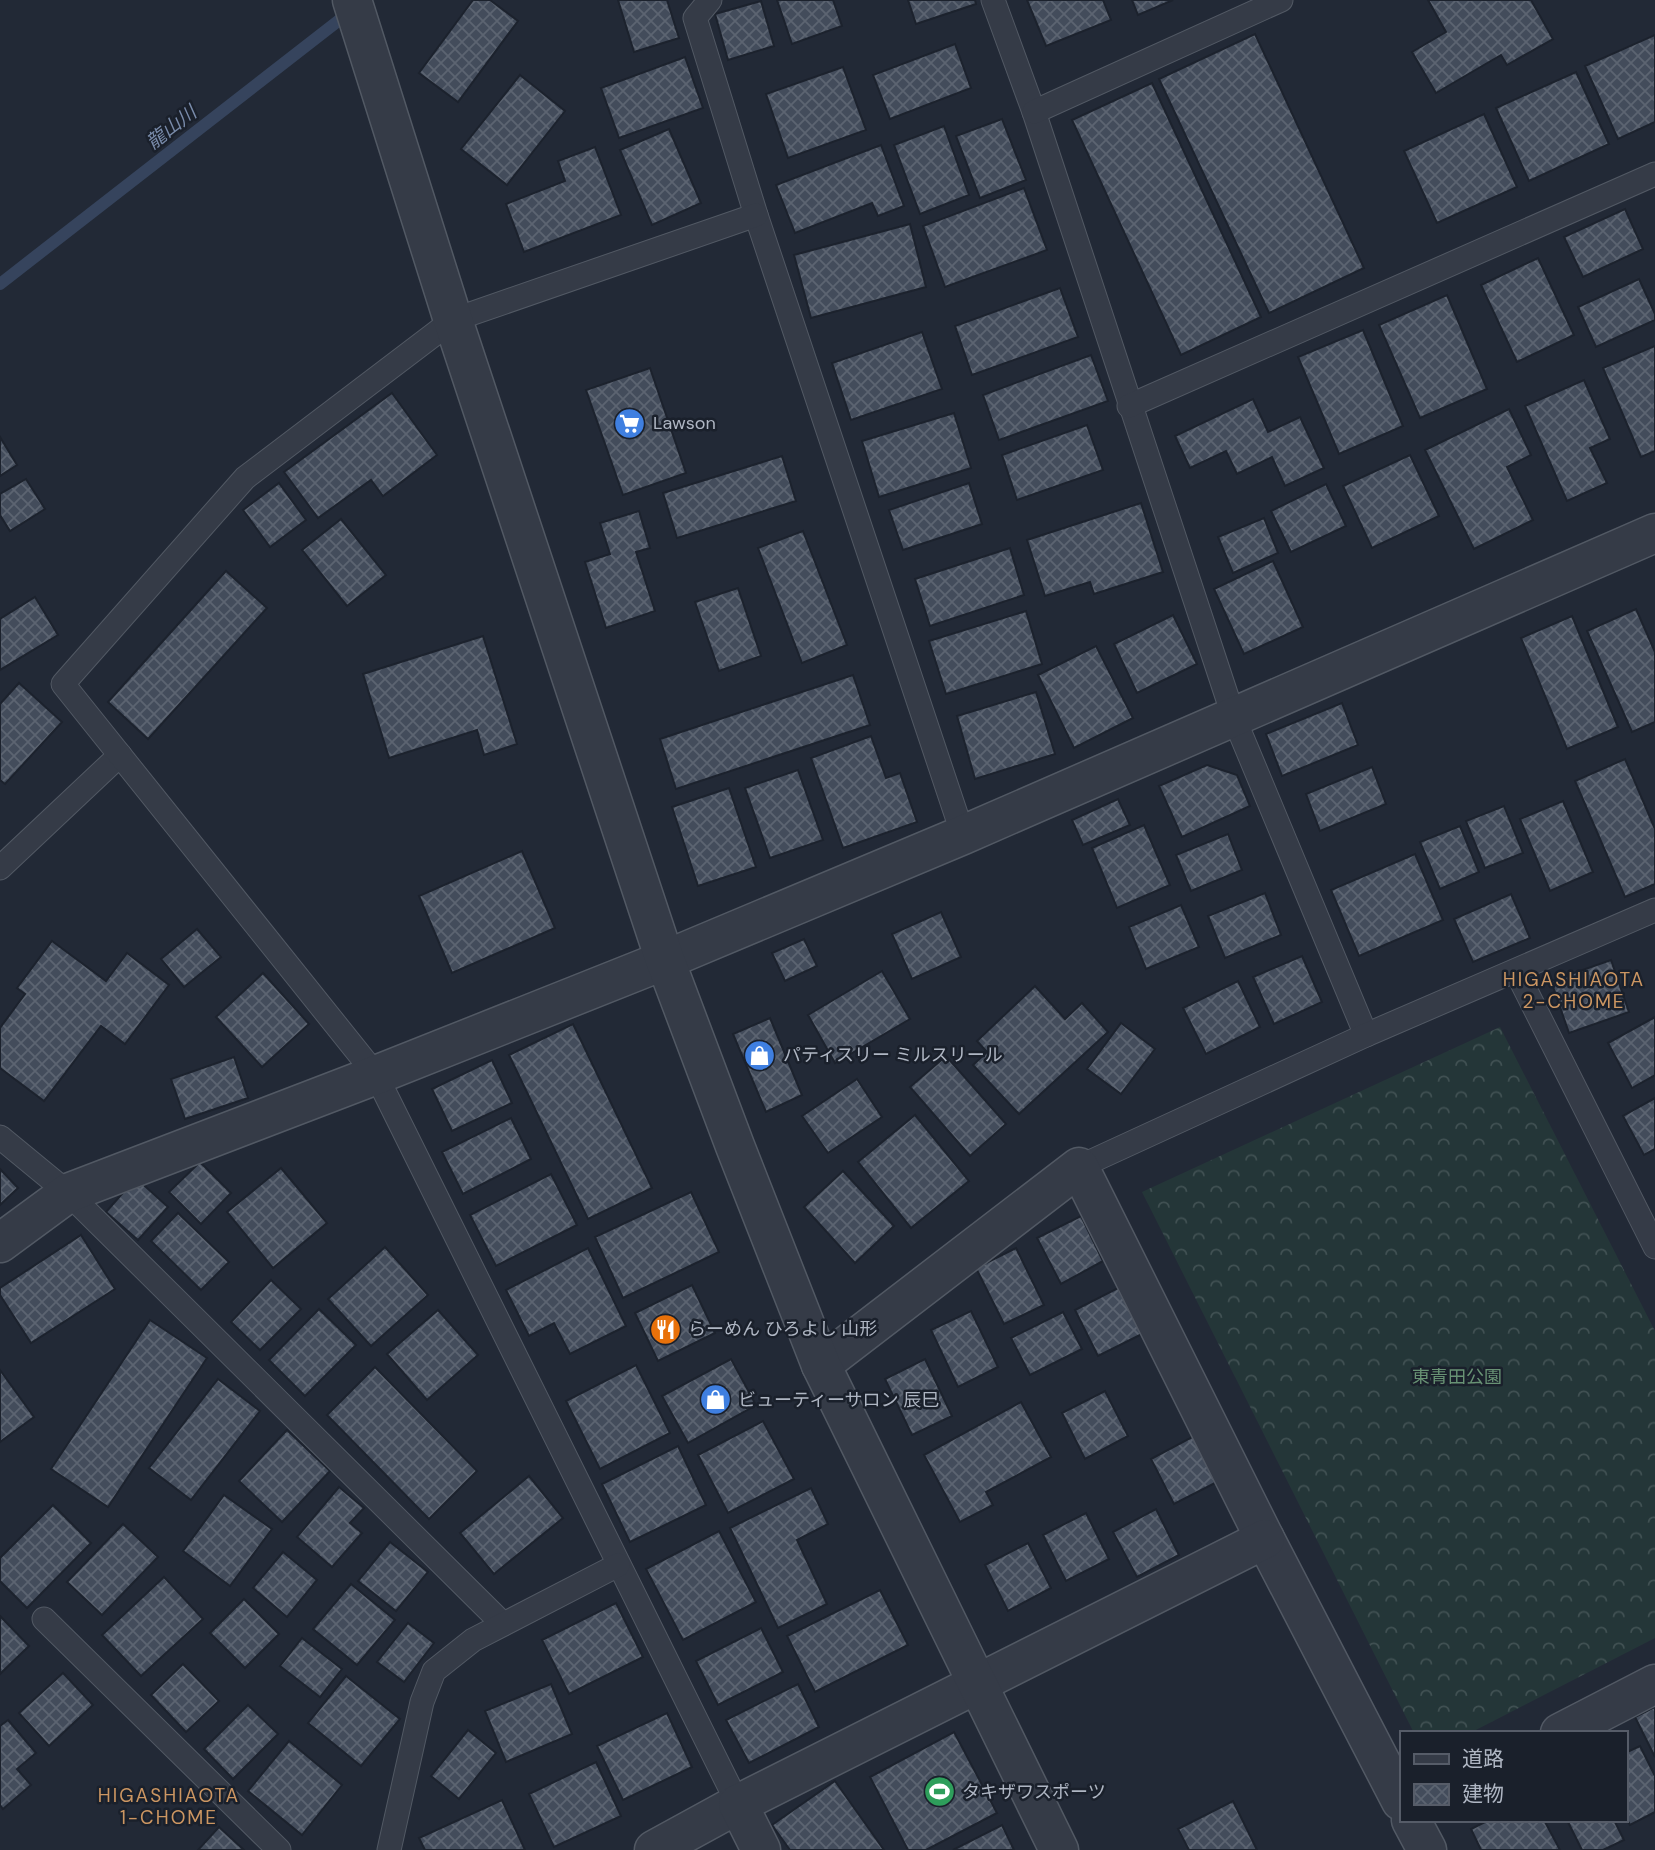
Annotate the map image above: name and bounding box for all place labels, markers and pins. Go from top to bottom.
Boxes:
supermarket icon: Lawson [613,406,647,440]
place label: Lawson [653,411,716,435]
shop icon: パティスリー ミルスリール [743,1038,777,1072]
place label: パティスリー ミルスリール [783,1043,1003,1067]
restaurant icon: らーめん ひろよし 山形 [648,1312,682,1346]
place label: らーめん ひろよし 山形 [688,1317,878,1341]
shop icon: ビューティーサロン 辰巳 [698,1383,732,1417]
place label: ビューティーサロン 辰巳 [738,1388,939,1412]
sports icon: タキザワスポーツ [922,1775,956,1809]
place label: タキザワスポーツ [962,1780,1106,1804]

